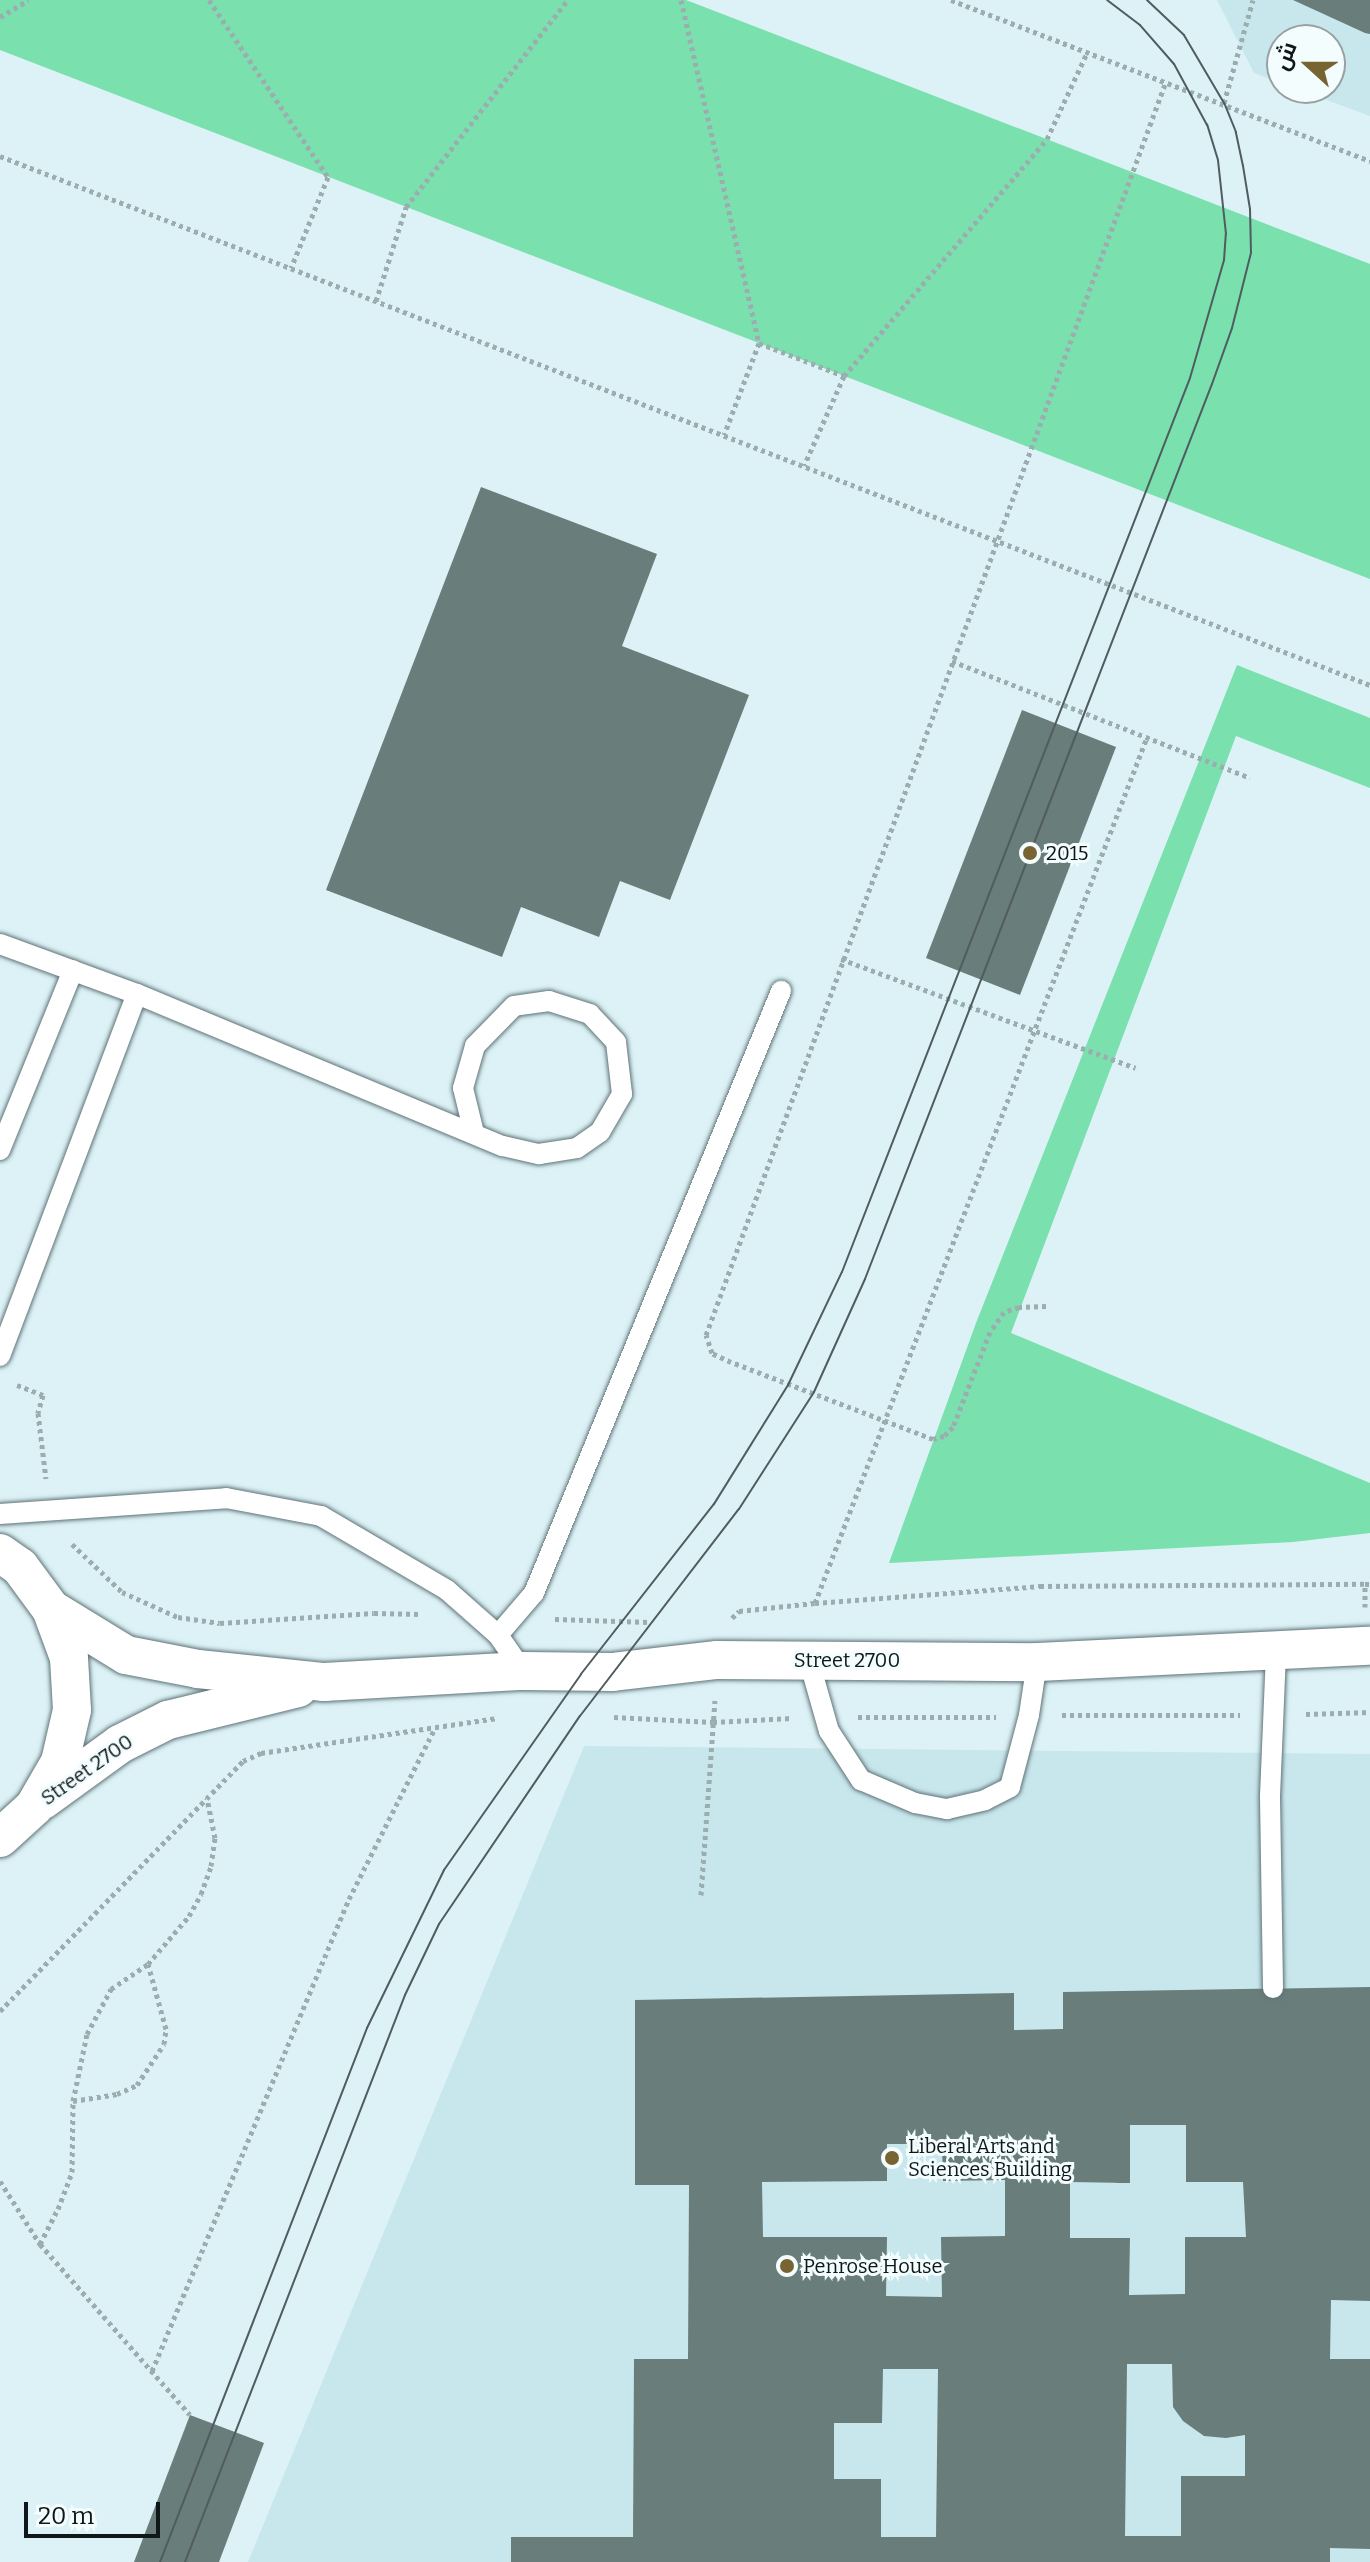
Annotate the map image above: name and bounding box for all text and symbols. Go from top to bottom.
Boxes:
north arrow [1266,24,1346,104]
text: ش [1267,38,1303,74]
place label: 2015 [1046,841,1088,865]
marker: 2015 [1021,844,1039,862]
street label: Street 2700 [794,1648,900,1672]
street label: Street 2700 [37,1730,137,1810]
place label: Liberal Arts and Sciences Building [908,2134,1072,2181]
marker: Liberal Arts and Sciences Building [883,2149,901,2167]
place label: Penrose House [803,2254,943,2278]
marker: Penrose House [778,2257,796,2275]
scale bar [28,2486,164,2536]
text: 20 m [38,2502,94,2530]

